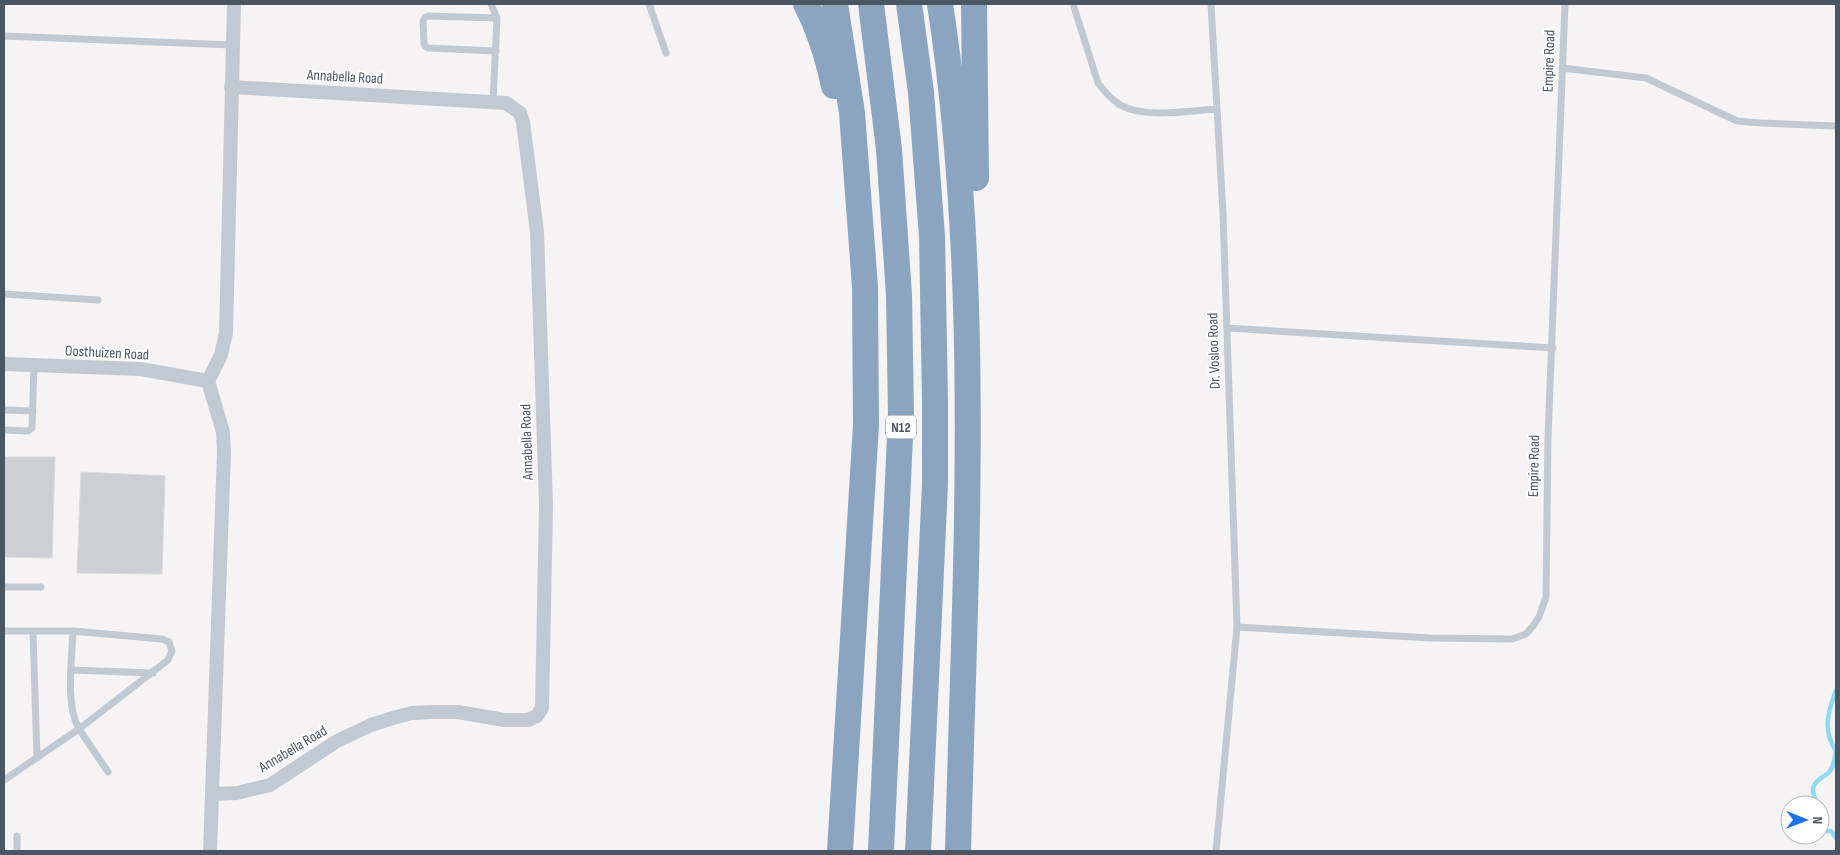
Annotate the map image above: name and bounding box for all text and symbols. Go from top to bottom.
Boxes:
street label: Empire Road [1538,30,1560,92]
street label: Annabella Road [305,65,384,88]
street label: Dr. Vosloo Road [1203,312,1225,390]
street label: Oosthuizen Road [65,341,149,365]
street label: Annabella Road [516,404,538,481]
road number: N12 [886,416,916,438]
street label: Empire Road [1524,435,1544,497]
street label: Annabella Road [255,721,331,777]
north arrow [1780,795,1830,845]
text: N [1809,816,1826,824]

